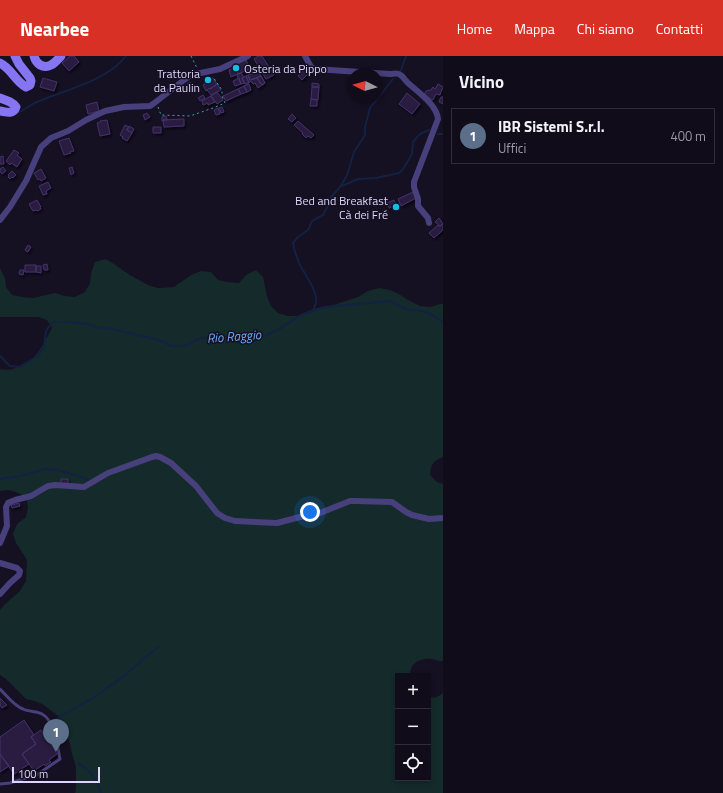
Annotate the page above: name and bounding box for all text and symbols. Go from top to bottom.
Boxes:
text: Nearbee [20,14,89,43]
text: Home [457,18,492,39]
text: Mappa [514,18,555,39]
text: Chi siamo [577,18,634,39]
text: Contatti [656,18,703,39]
place label: Osteria da Pippo [244,59,327,78]
marker: Osteria da Pippo [231,63,241,73]
place label: Trattoria da Paulin [154,64,200,97]
north arrow [347,68,383,104]
text: Vicino [459,69,504,95]
marker: Trattoria da Paulin [203,75,213,85]
text: IBR Sistemi S.r.l. [498,115,605,138]
text: 1 [469,126,477,146]
text: 400 m [670,126,706,146]
text: Uffici [498,138,526,158]
place label: Bed and Breakfast Cà dei Fré [295,191,389,224]
marker: Bed and Breakfast Cà dei Fré [391,202,401,212]
water label: Rio Raggio [206,324,262,348]
your location [300,502,320,522]
map controls [395,673,431,781]
button: + [395,673,431,709]
button: − [395,709,431,745]
pin: 1 [43,719,69,752]
button: locate [395,745,431,781]
scale bar [12,765,100,784]
text: 100 m [18,766,48,782]

